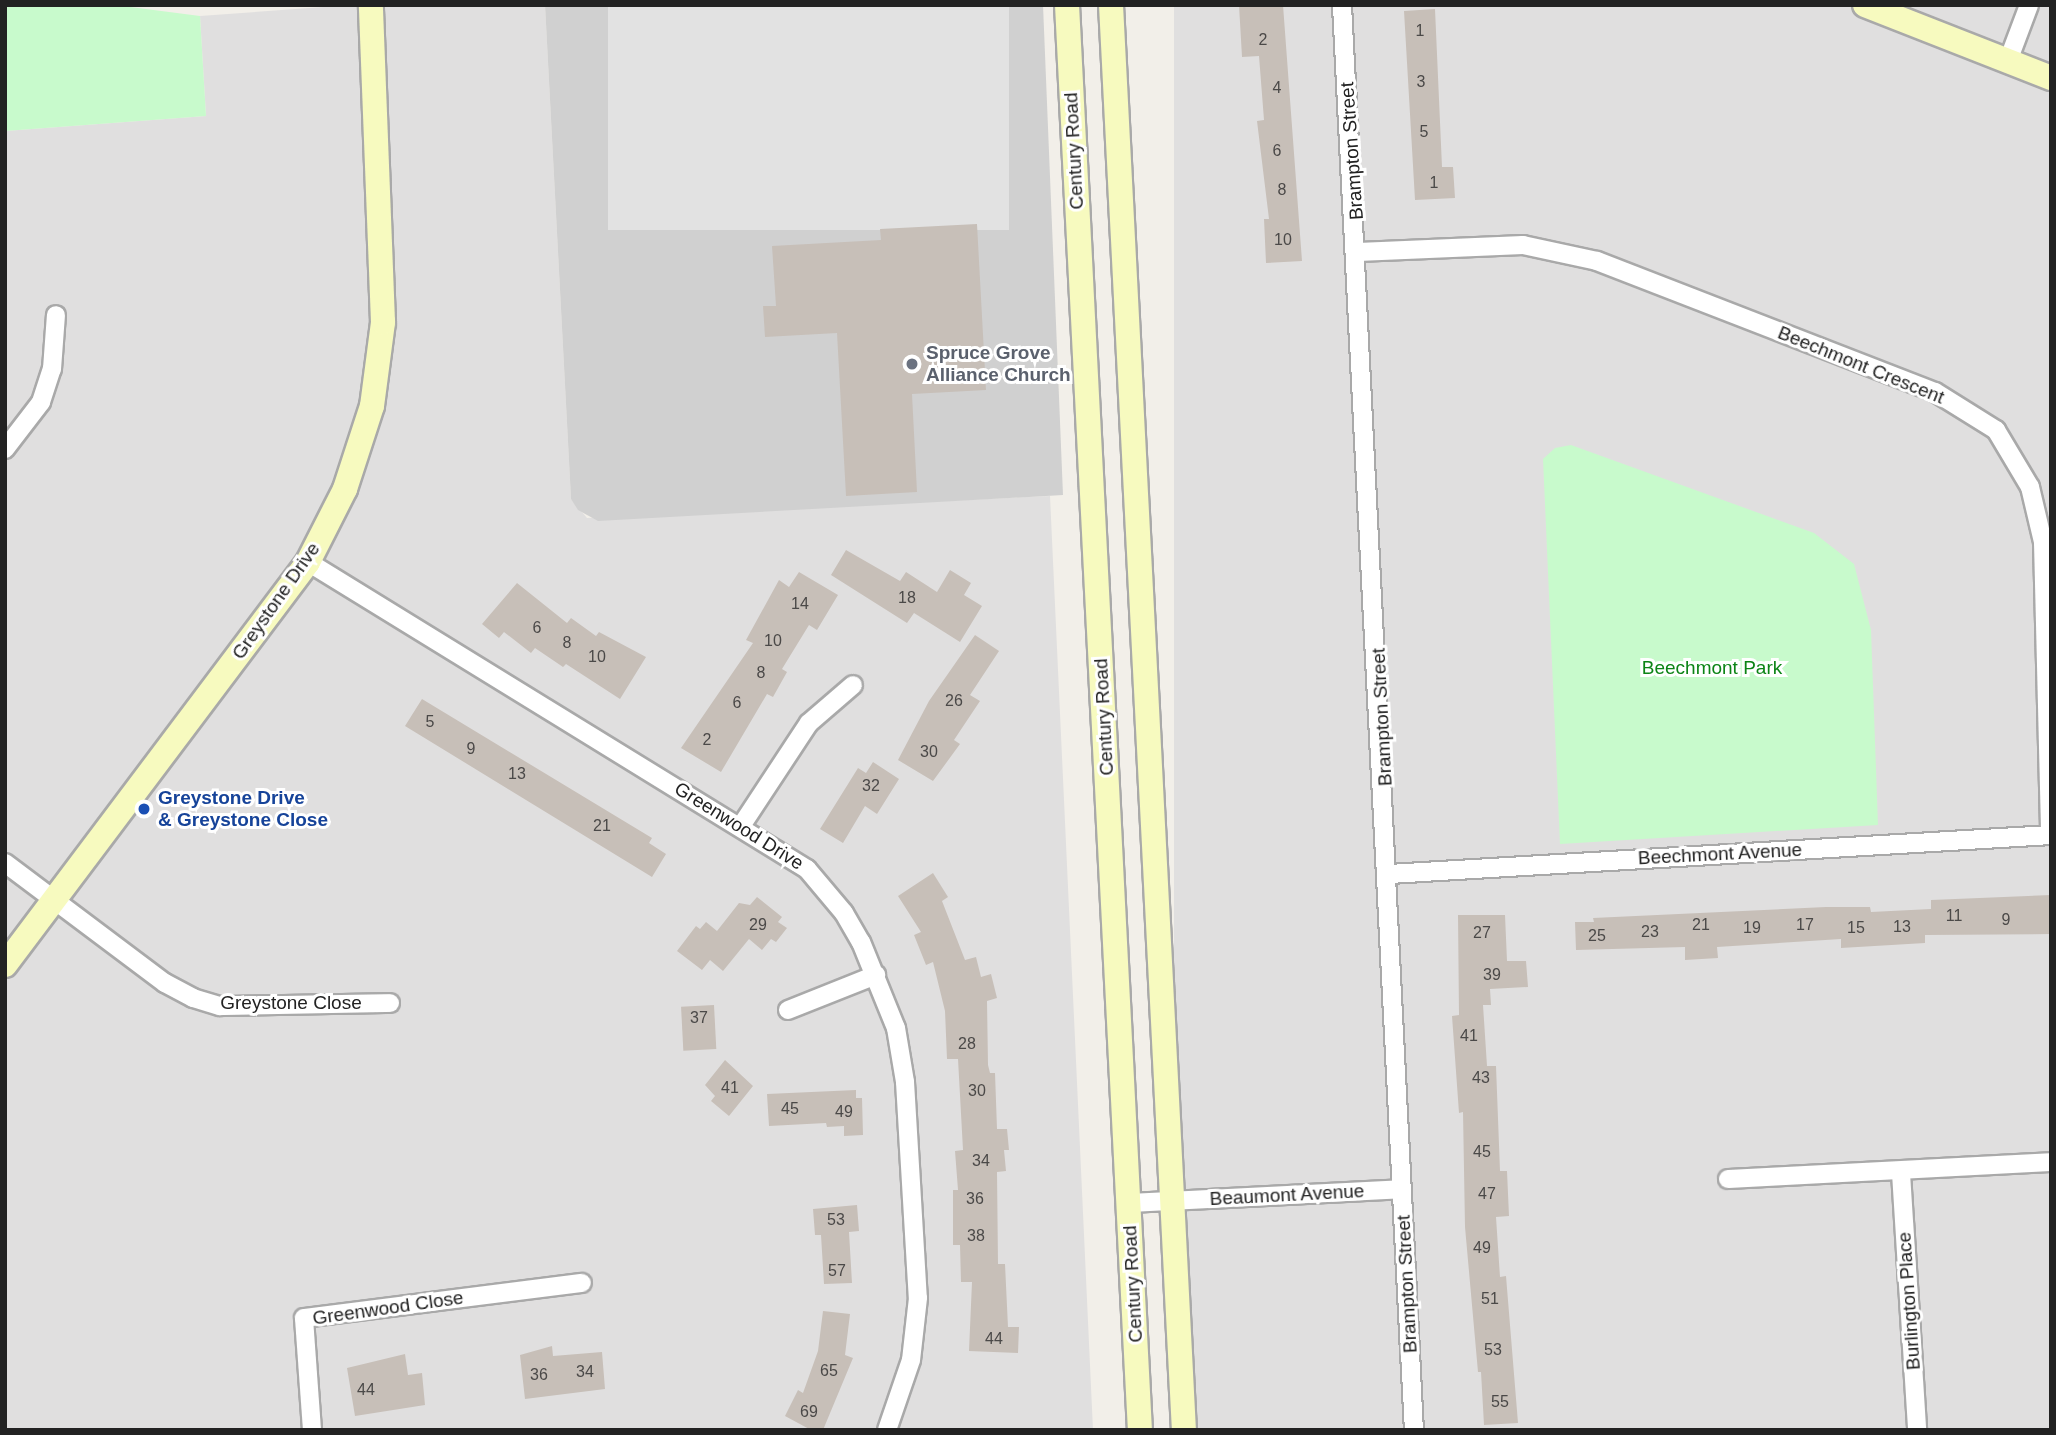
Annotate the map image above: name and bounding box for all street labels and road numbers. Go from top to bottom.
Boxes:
street label: Brampton Street [1336,81,1368,221]
street label: Century Road [1060,92,1088,210]
street label: Beechmont Crescent [1774,321,1948,409]
street label: Greystone Drive [227,538,325,664]
street label: Brampton Street [1367,647,1397,787]
street label: Century Road [1090,658,1118,776]
street label: Greenwood Drive [670,777,808,875]
street label: Beechmont Avenue [1637,838,1803,870]
street label: Greystone Close [220,992,362,1014]
street label: Beaumont Avenue [1209,1180,1365,1210]
street label: Brampton Street [1392,1214,1422,1354]
street label: Century Road [1119,1225,1147,1343]
street label: Burlington Place [1893,1231,1925,1371]
street label: Greenwood Close [311,1286,465,1330]

